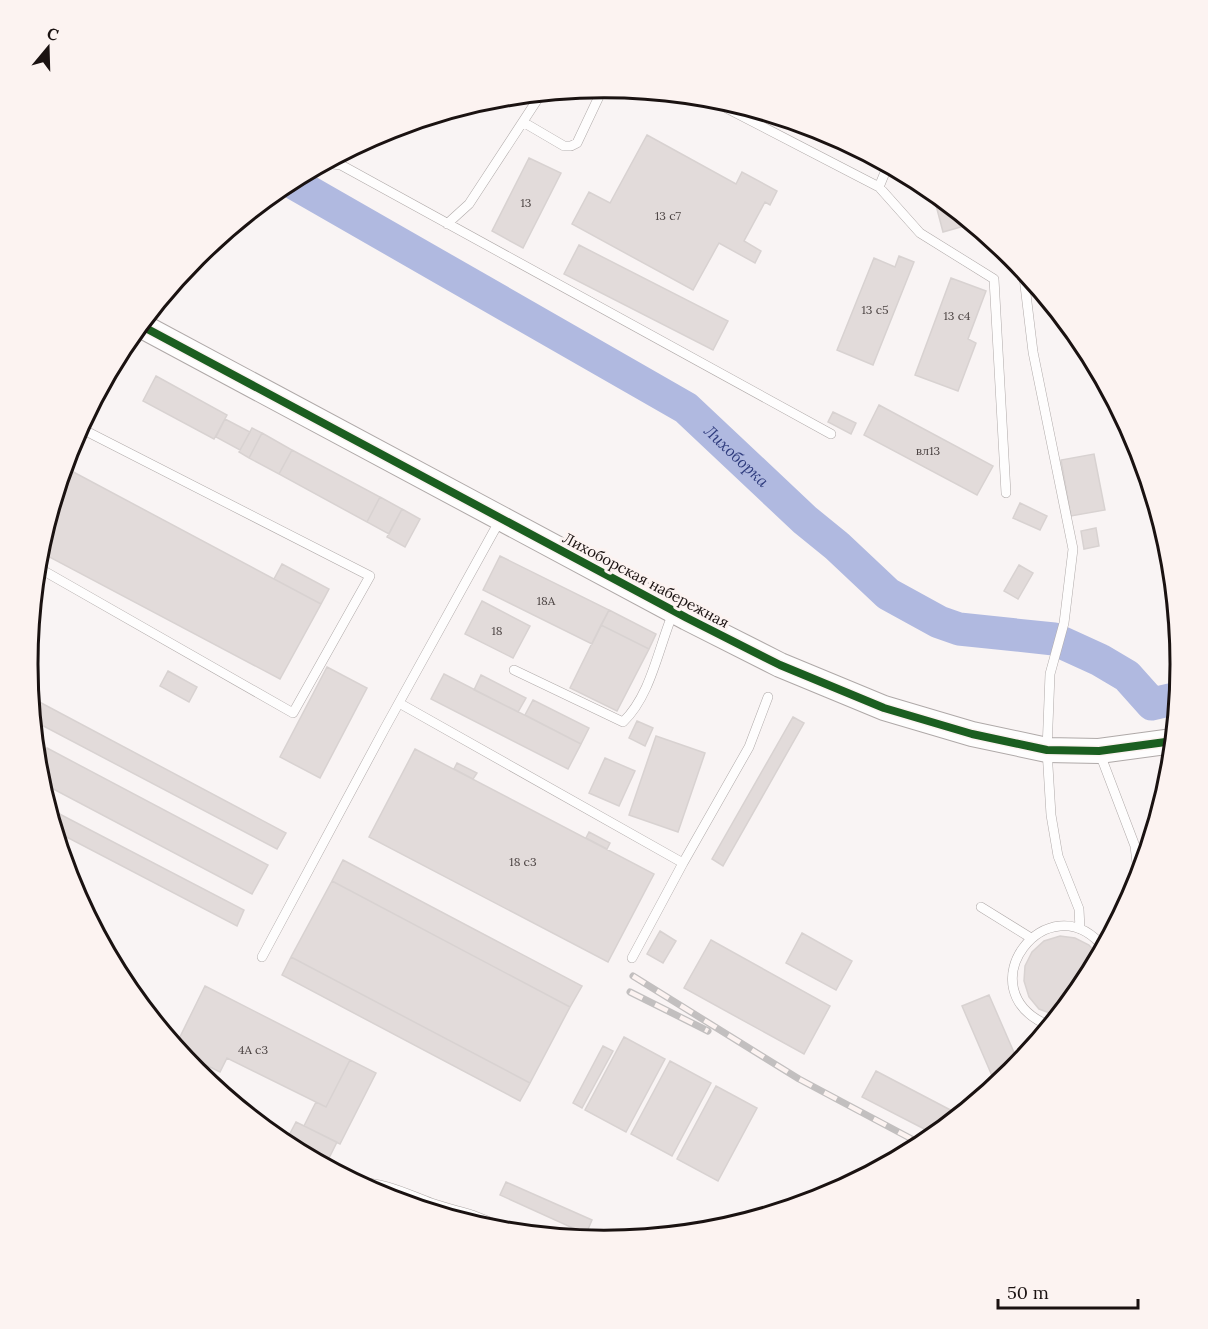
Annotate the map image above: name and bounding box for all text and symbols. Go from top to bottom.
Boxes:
north arrow [18,18,78,78]
text: С [44,23,61,45]
house number: 13 [520,195,532,210]
house number: 13 с7 [655,208,682,223]
house number: 13 с5 [861,302,889,317]
house number: 13 с4 [943,308,971,323]
water label: Лихоборка [700,420,773,491]
house number: вл13 [916,443,941,458]
street label: Лихоборская набережная [560,528,732,632]
house number: 18А [537,593,556,608]
house number: 18 [491,623,503,638]
house number: 18 с3 [509,854,537,869]
house number: 4А с3 [238,1042,268,1057]
scale bar [998,1272,1138,1310]
text: 50 m [1007,1281,1049,1304]

